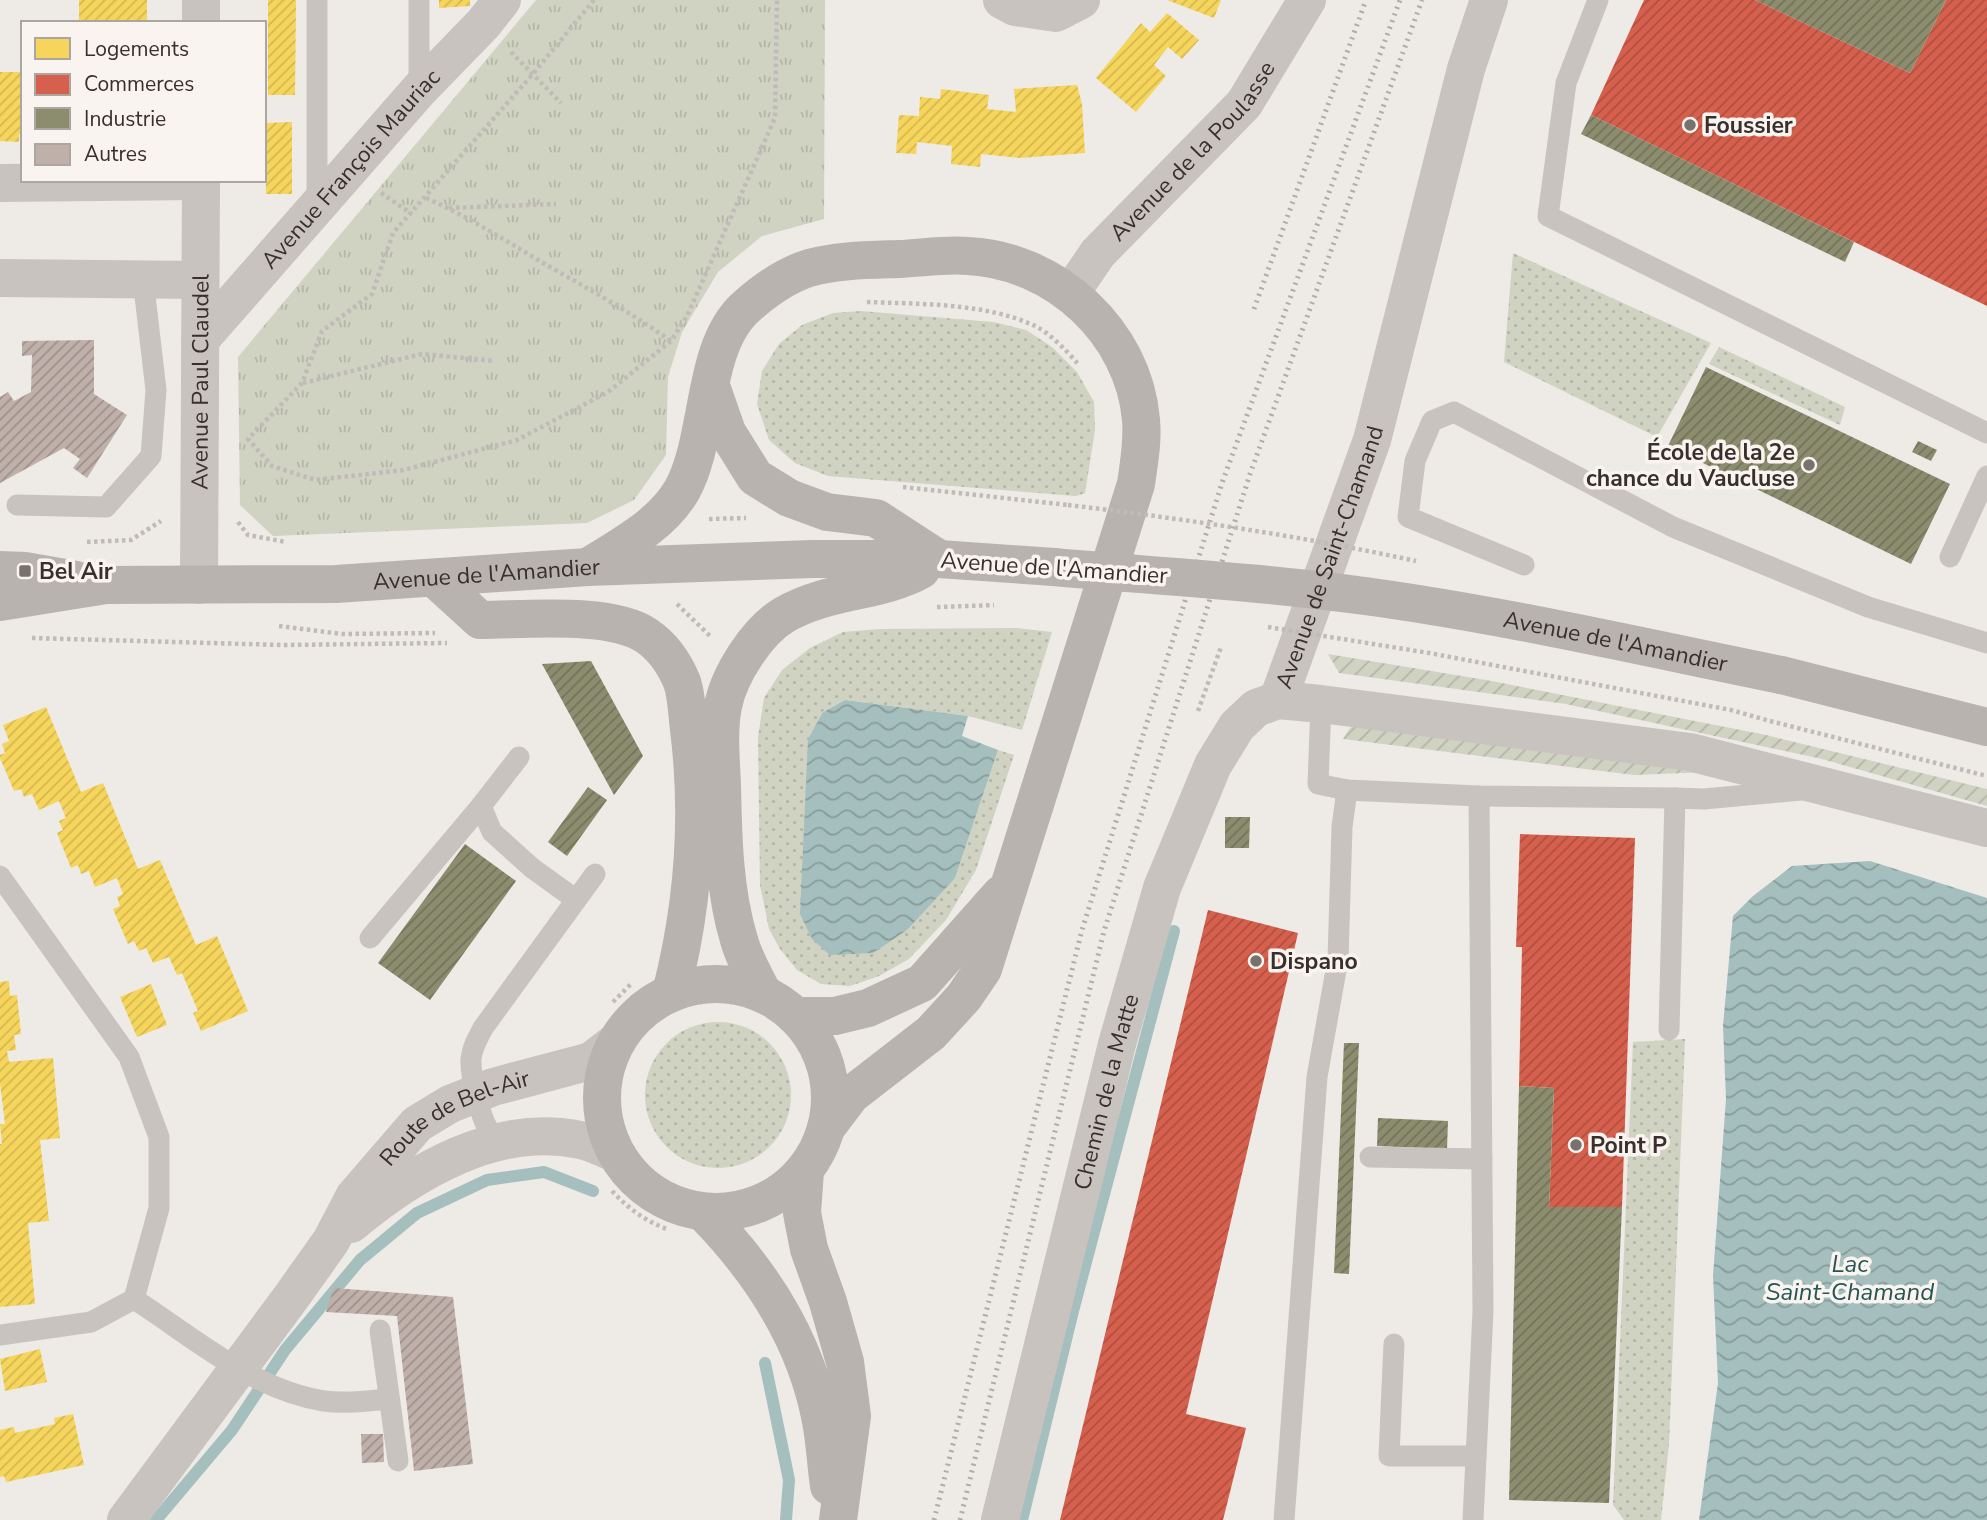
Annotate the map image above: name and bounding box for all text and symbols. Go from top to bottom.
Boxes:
legend [21,21,266,182]
text: Logements [84,35,189,63]
street label: Avenue de la Poulasse [1103,55,1282,248]
street label: Avenue François Mauriac [254,62,447,275]
text: Commerces [84,70,194,98]
text: Industrie [84,105,166,133]
place label: Foussier [1704,110,1793,141]
marker: Foussier [1682,117,1698,133]
text: Autres [84,140,147,168]
street label: Avenue Paul Claudel [184,274,216,490]
street label: Avenue de Saint-Chamand [1268,422,1391,693]
place label: École de la 2e chance du Vaucluse [1586,437,1795,494]
marker: École de la 2e chance du Vaucluse [1801,457,1817,473]
street label: Avenue de l'Amandier [939,545,1169,591]
street label: Avenue de l'Amandier [372,551,601,597]
place label: Bel Air [39,556,113,587]
marker: Bel Air [17,563,33,579]
street label: Avenue de l'Amandier [1501,603,1731,679]
place label: Dispano [1270,946,1358,977]
marker: Dispano [1248,953,1264,969]
street label: Chemin de la Matte [1066,990,1146,1193]
street label: Route de Bel-Air [372,1062,534,1172]
place label: Point P [1590,1130,1667,1161]
marker: Point P [1568,1137,1584,1153]
water label: Lac Saint-Chamand [1766,1248,1934,1308]

